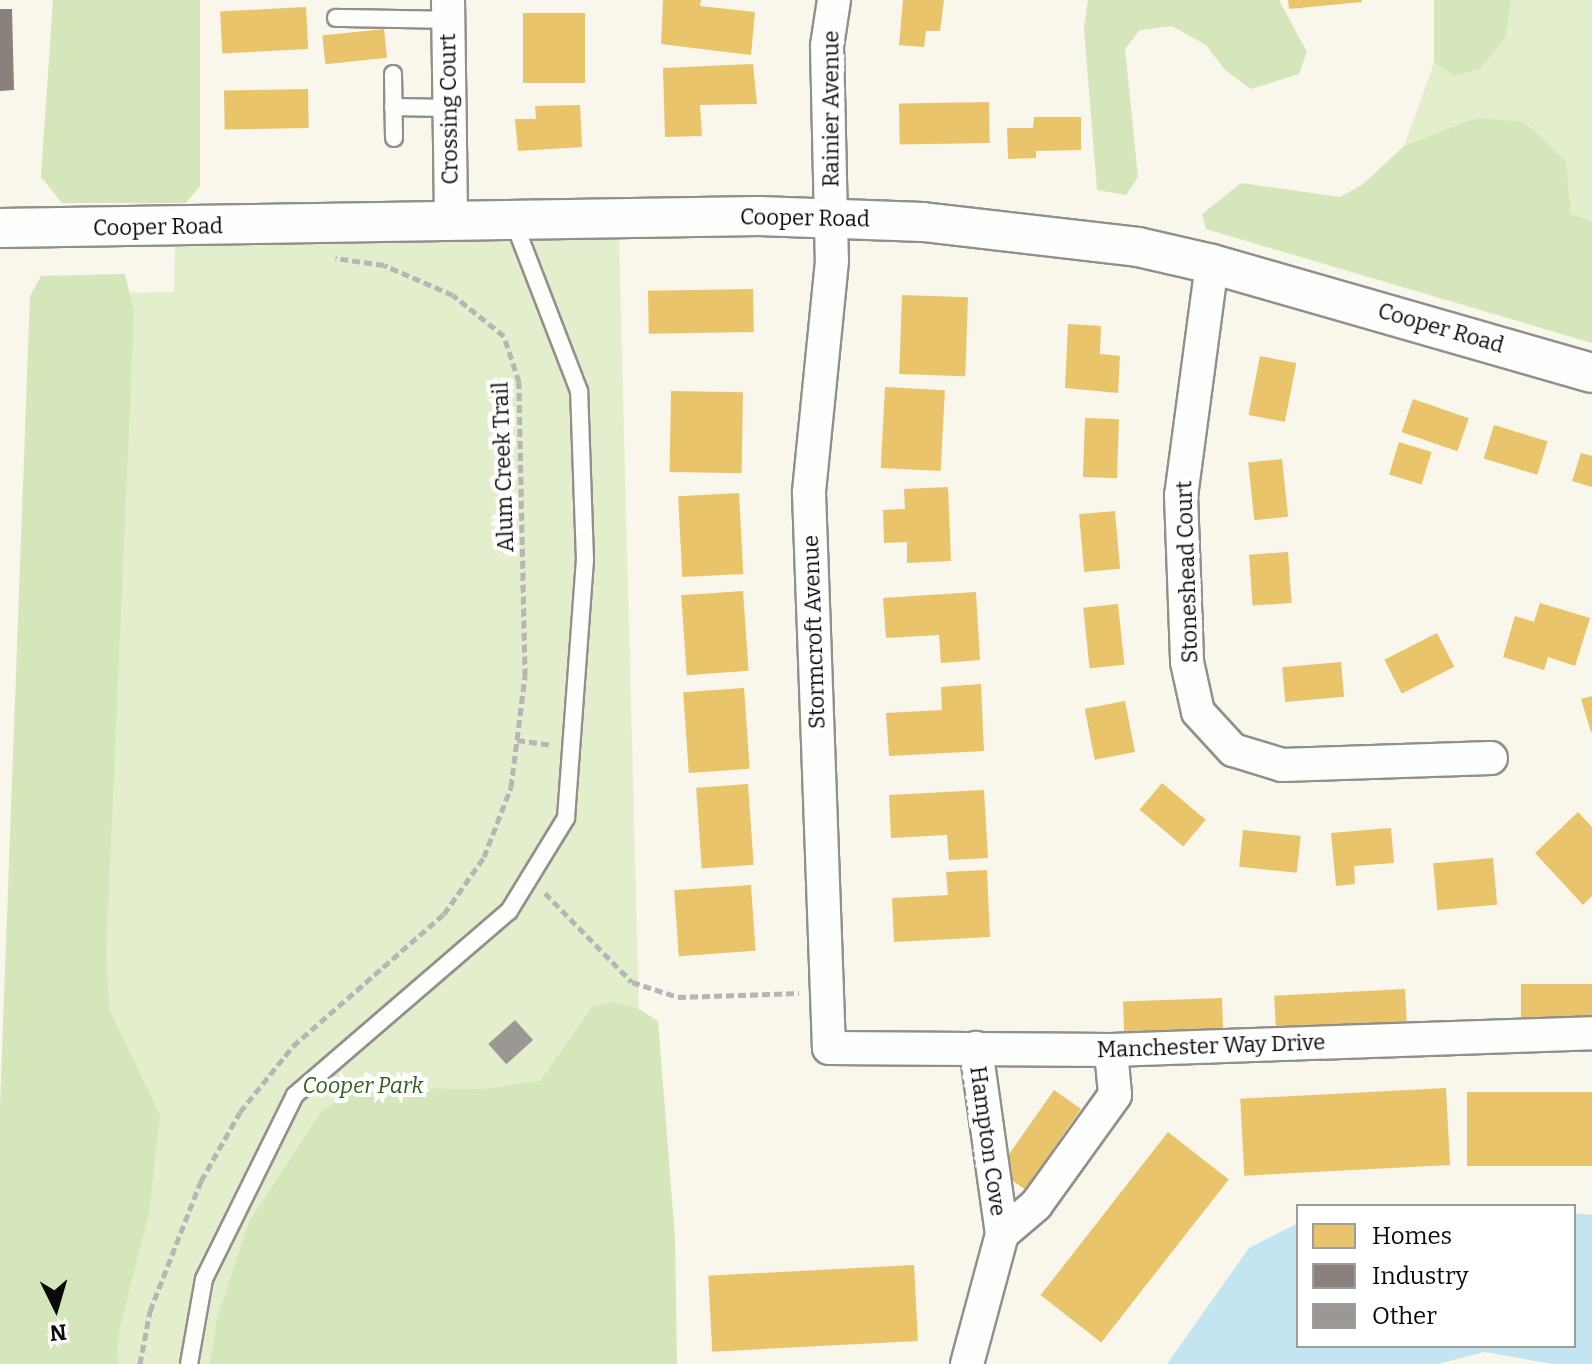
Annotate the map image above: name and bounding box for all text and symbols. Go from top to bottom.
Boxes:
street label: Rainier Avenue [818,31,844,187]
street label: Crossing Court [434,33,464,185]
street label: Cooper Road [740,204,870,232]
street label: Cooper Road [93,213,223,241]
street label: Cooper Road [1375,297,1507,359]
street label: Alum Creek Trail [487,381,519,553]
street label: Stoneshead Court [1171,480,1203,664]
street label: Stormcroft Avenue [797,535,831,729]
street label: Manchester Way Drive [1096,1029,1326,1063]
street label: Hampton Cove [964,1064,1012,1218]
park label: Cooper Park [303,1073,423,1099]
legend [1296,1204,1576,1348]
text: Homes [1372,1222,1452,1250]
text: Industry [1372,1262,1469,1290]
north arrow [16,1268,96,1348]
text: Other [1372,1302,1437,1330]
text: N [49,1318,68,1347]

